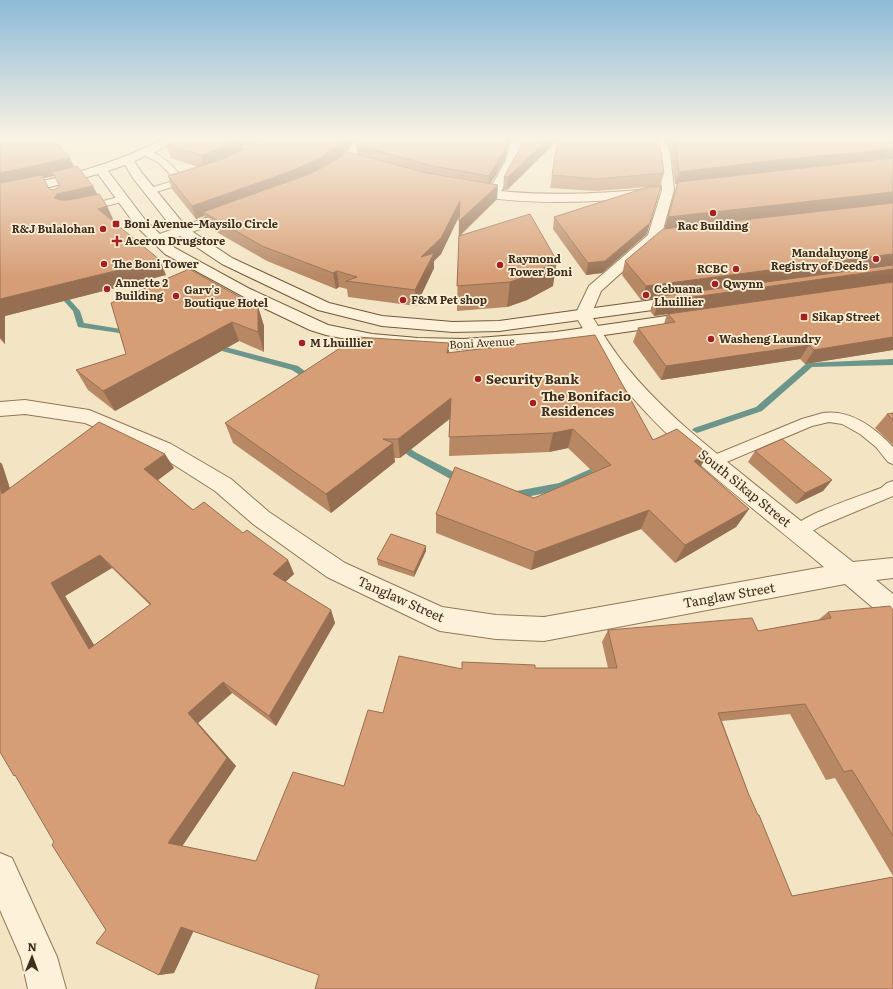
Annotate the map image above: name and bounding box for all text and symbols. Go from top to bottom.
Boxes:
marker: Rac Building [708,208,718,218]
place label: Boni Avenue–Maysilo Circle [124,215,278,231]
place label: Rac Building [677,217,749,233]
marker: Boni Avenue–Maysilo Circle [111,219,121,229]
place label: R&J Bulalohan [12,220,95,236]
marker: R&J Bulalohan [98,224,108,234]
place label: Aceron Drugstore [125,232,225,248]
marker: Aceron Drugstore [112,236,122,246]
place label: Mandaluyong Registry of Deeds [771,244,869,273]
place label: Raymond Tower Boni [508,250,572,279]
marker: Mandaluyong Registry of Deeds [871,254,881,264]
place label: The Boni Tower [112,255,199,271]
marker: The Boni Tower [99,259,109,269]
marker: Raymond Tower Boni [495,260,505,270]
place label: RCBC [697,260,728,276]
marker: RCBC [731,264,741,274]
place label: Annette 2 Building [115,274,168,303]
place label: Qwynn [723,275,764,291]
marker: Qwynn [710,279,720,289]
place label: Cebuana Lhuillier [654,280,704,309]
place label: Garv's Boutique Hotel [184,281,268,310]
marker: Annette 2 Building [102,284,112,294]
marker: Cebuana Lhuillier [641,290,651,300]
marker: Garv's Boutique Hotel [171,291,181,301]
place label: F&M Pet shop [411,291,487,307]
marker: F&M Pet shop [398,295,408,305]
place label: Sikap Street [812,308,880,324]
marker: Sikap Street [799,312,809,322]
place label: Washeng Laundry [719,330,821,346]
street label: Boni Avenue [449,332,515,352]
place label: M Lhuillier [310,334,373,350]
marker: Washeng Laundry [706,334,716,344]
marker: M Lhuillier [297,338,307,348]
place label: Security Bank [486,369,579,388]
marker: Security Bank [473,374,483,384]
place label: The Bonifacio Residences [541,386,631,420]
marker: The Bonifacio Residences [528,398,538,408]
street label: South Sikap Street [695,444,796,531]
street label: Tanglaw Street [355,571,448,626]
street label: Tanglaw Street [681,577,777,612]
north arrow [12,937,52,977]
text: N [27,938,37,954]

